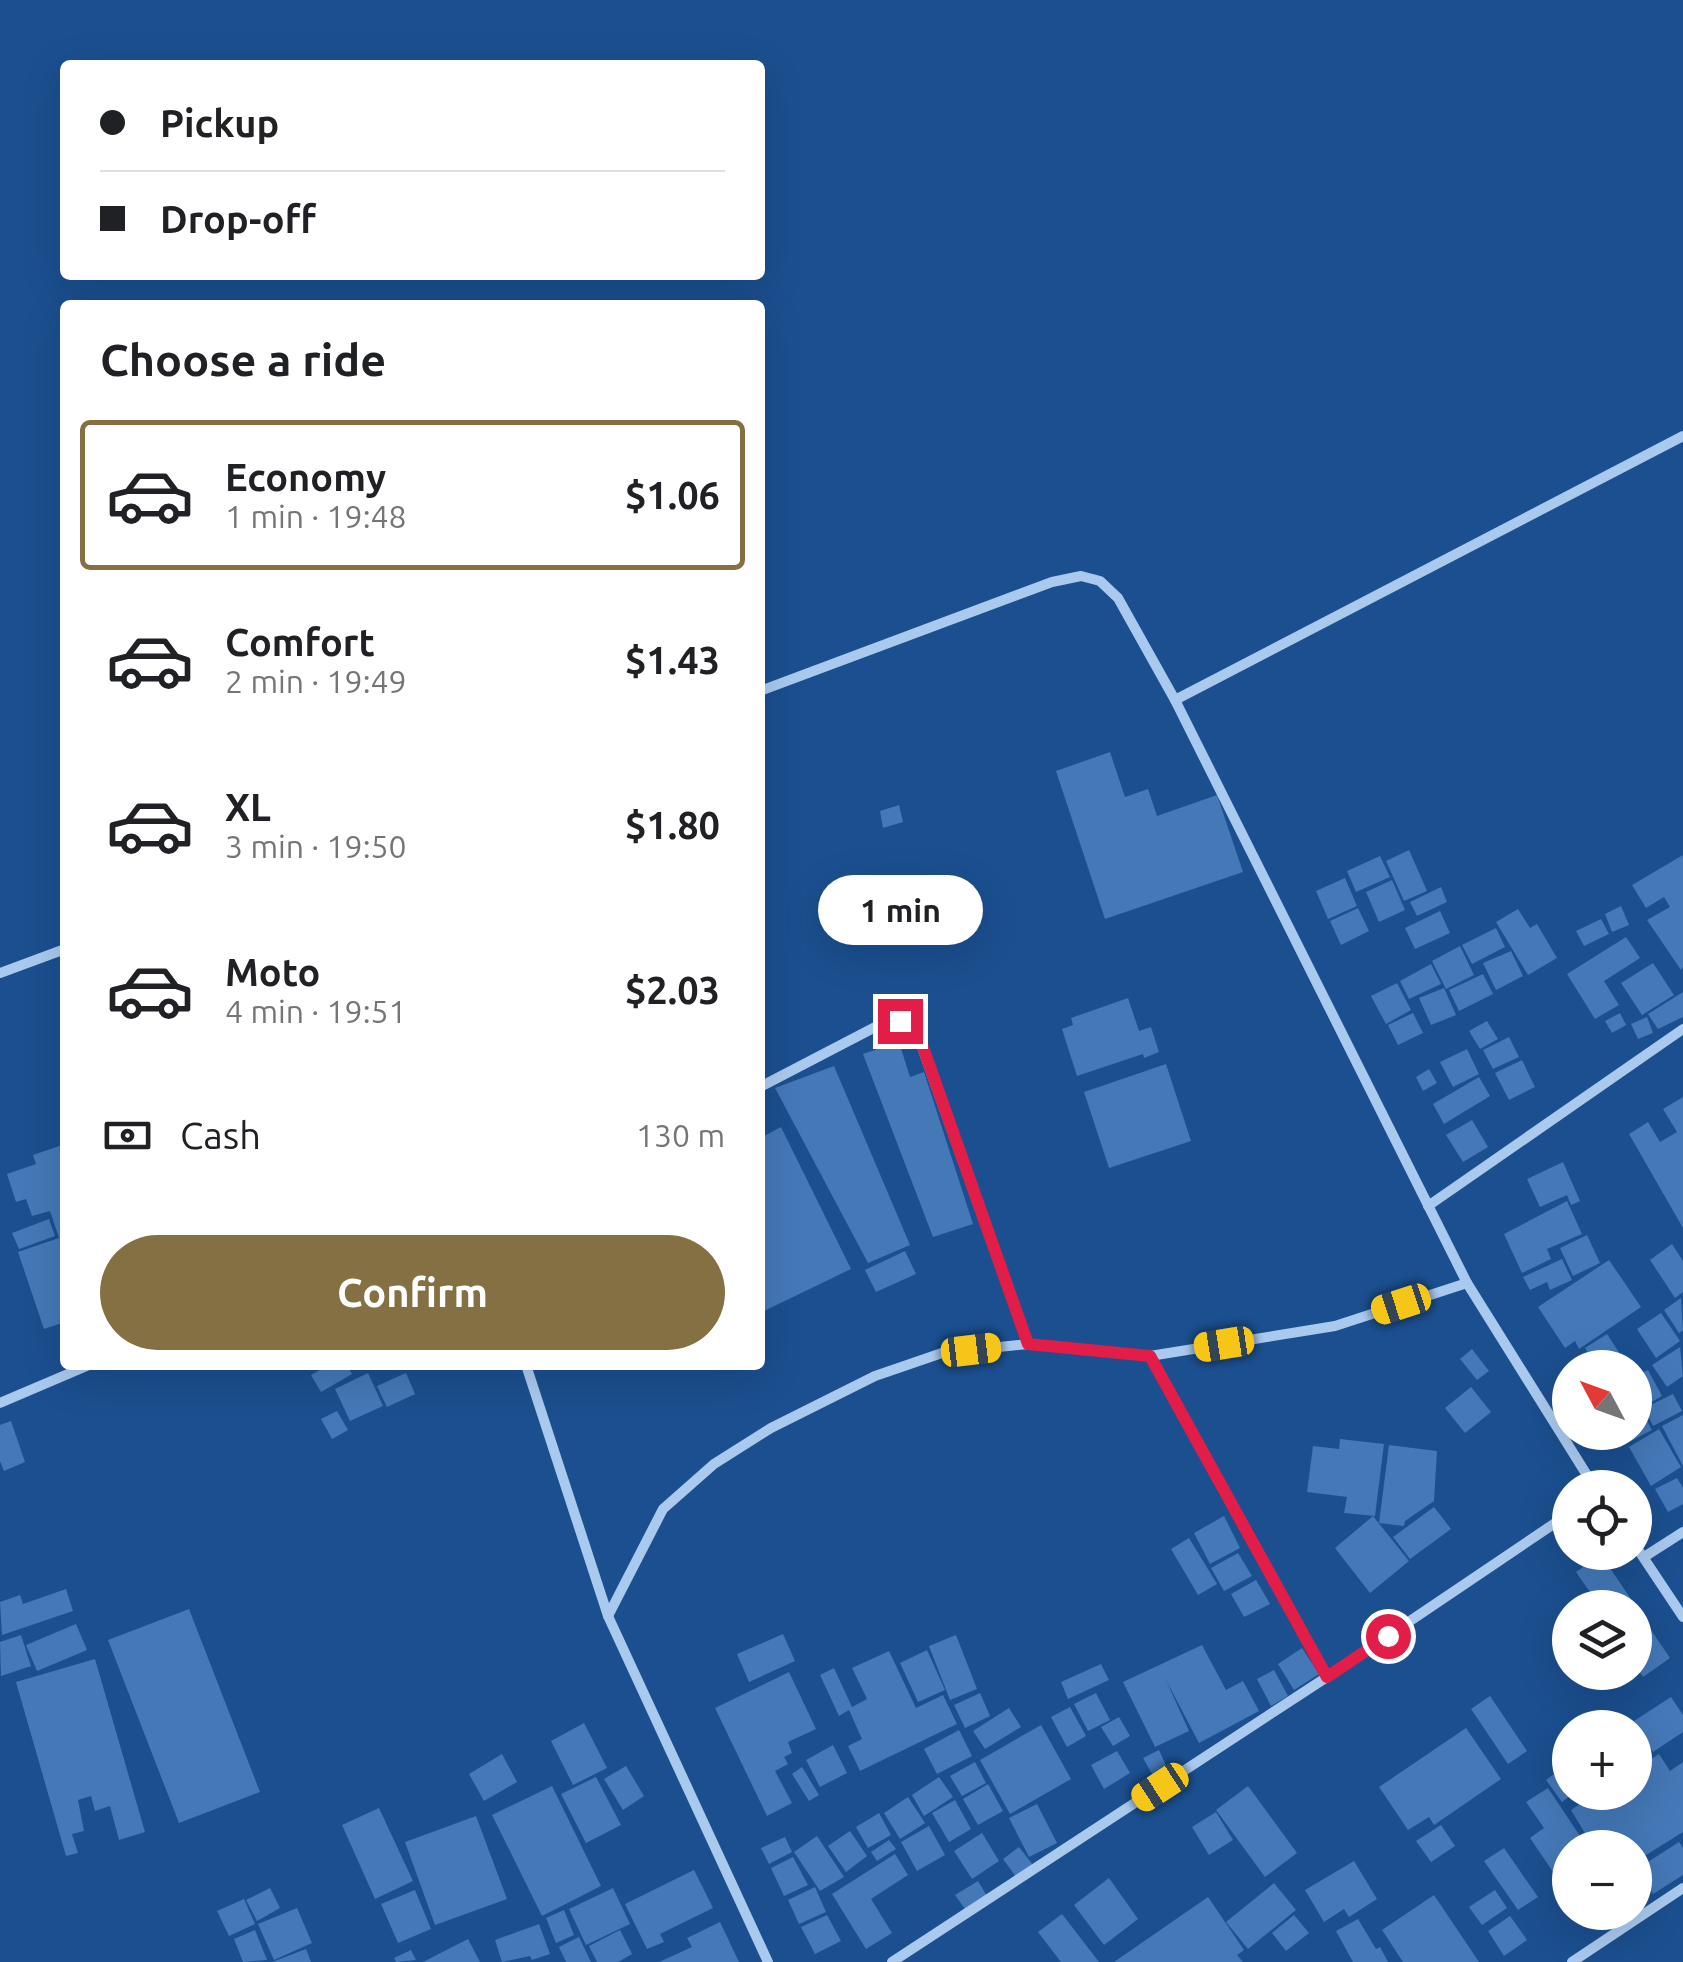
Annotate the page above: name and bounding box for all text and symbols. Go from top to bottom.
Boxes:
text: Pickup [160,102,279,144]
text: Drop-off [160,198,316,240]
text: Choose a ride [100,334,386,385]
icon: car [105,450,195,540]
text: Economy [225,456,386,498]
text: $1.06 [625,474,720,516]
text: 1 min · 19:48 [225,498,407,534]
icon: car [105,615,195,705]
text: Comfort [225,621,375,663]
text: $1.43 [625,639,720,681]
text: 2 min · 19:49 [225,663,407,699]
icon: car [105,780,195,870]
text: XL [225,786,271,828]
text: $1.80 [625,804,720,846]
text: 3 min · 19:50 [225,828,407,864]
callout: 1 min [818,876,982,946]
text: 1 min [860,892,941,928]
icon: car [105,945,195,1035]
text: Moto [225,951,320,993]
text: $2.03 [625,969,720,1011]
text: 4 min · 19:51 [225,993,407,1029]
route end [878,999,923,1044]
icon: cash [100,1108,155,1163]
text: Cash [180,1114,261,1156]
text: 130 m [636,1117,725,1153]
button: Confirm [100,1235,725,1350]
car [1368,1280,1434,1328]
car [1192,1324,1256,1364]
car [939,1331,1003,1369]
north arrow [1552,1350,1652,1450]
map controls [1552,1350,1652,1930]
button: locate [1552,1470,1652,1570]
button: layers [1552,1590,1652,1690]
route start [1366,1614,1411,1659]
button: + [1552,1710,1652,1810]
car [1127,1758,1193,1816]
button: − [1552,1830,1652,1930]

